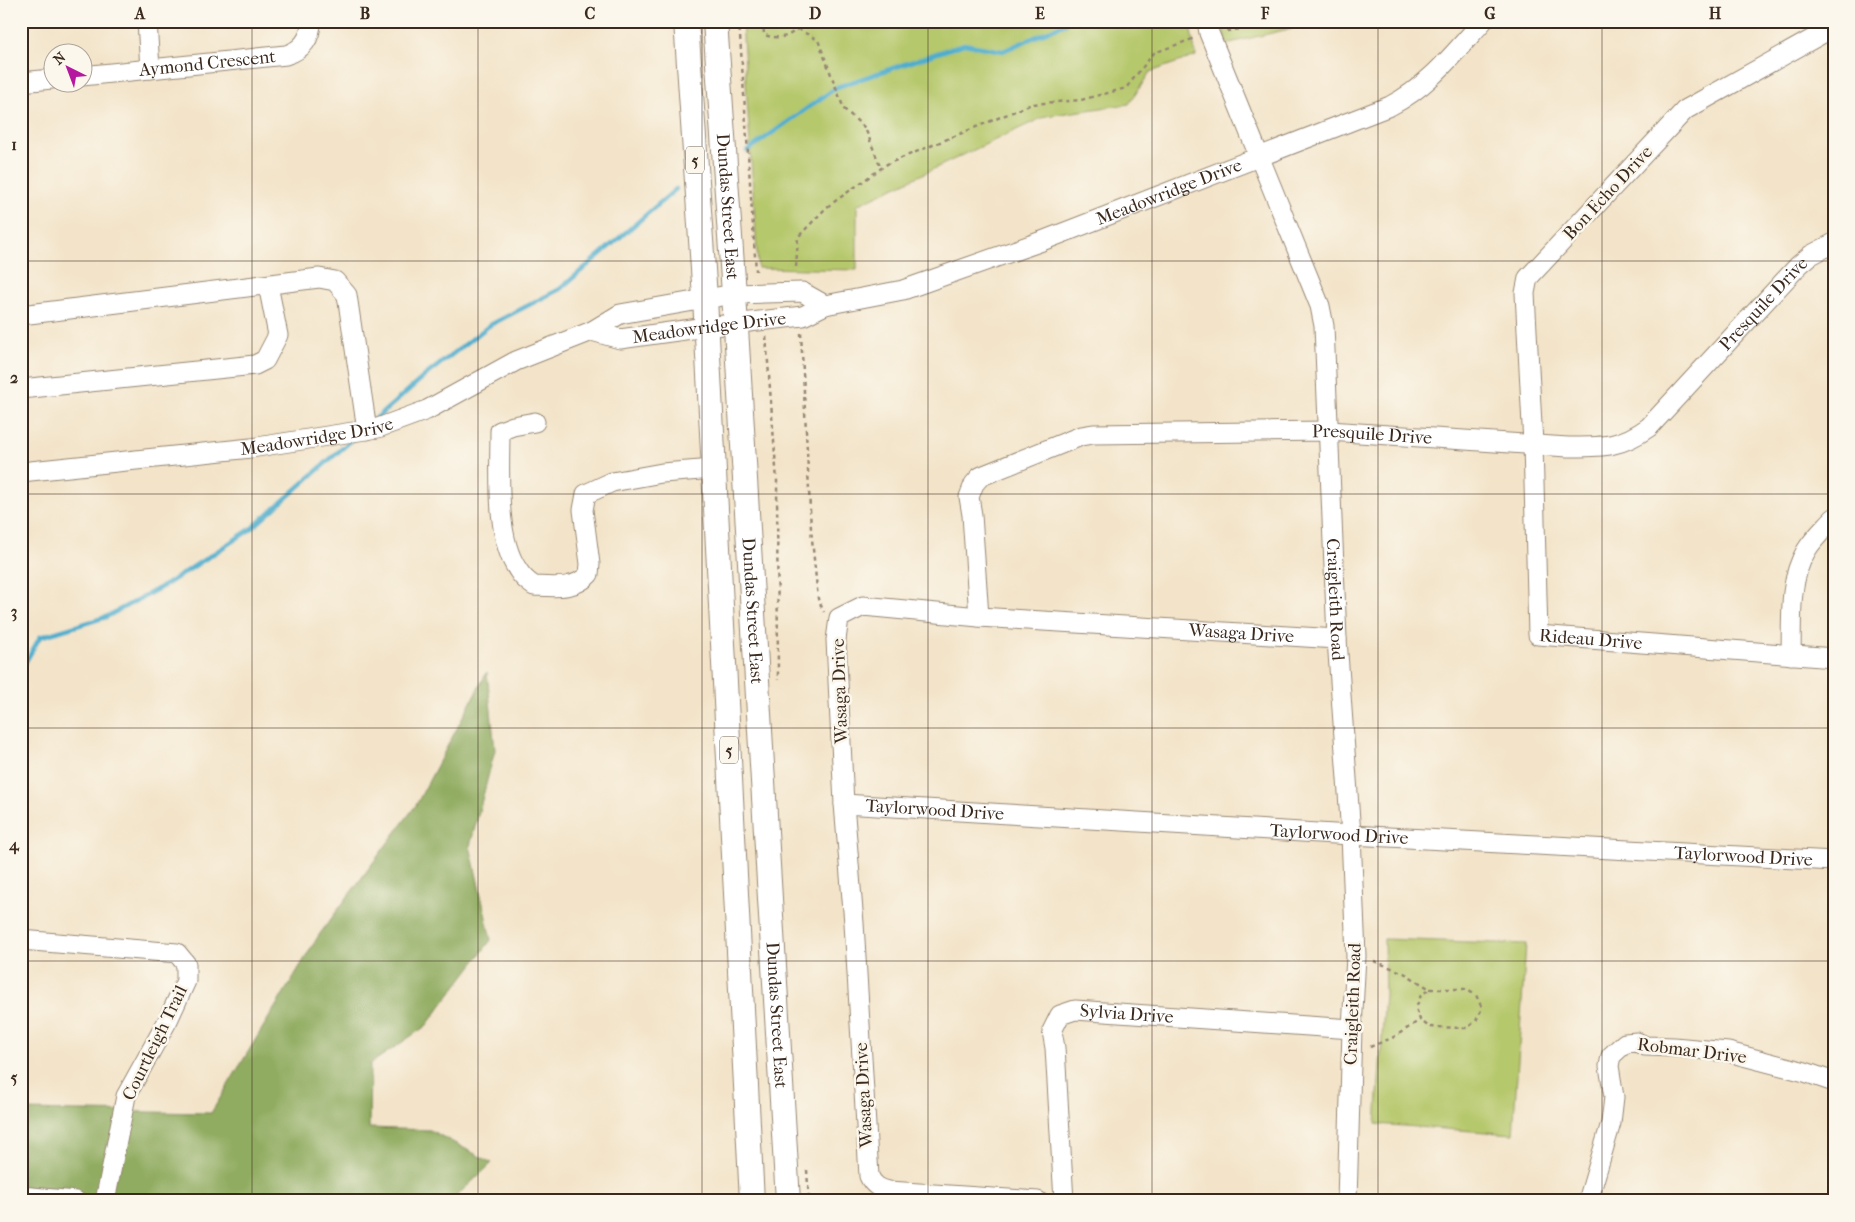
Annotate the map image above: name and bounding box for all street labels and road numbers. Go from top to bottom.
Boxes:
street label: Aymond Crescent [137,46,277,81]
street label: Dundas Street East [712,133,744,281]
street label: Bon Echo Drive [1559,142,1657,244]
road number: 5 [686,146,704,174]
street label: Meadowridge Drive [1093,154,1245,230]
street label: Presquile Drive [1715,252,1812,355]
street label: Meadowridge Drive [631,308,787,348]
street label: Meadowridge Drive [239,413,396,460]
street label: Presquile Drive [1312,420,1433,448]
street label: Dundas Street East [738,537,768,685]
street label: Craigleith Road [1322,538,1349,662]
street label: Wasaga Drive [1187,619,1295,647]
street label: Rideau Drive [1538,625,1643,654]
street label: Wasaga Drive [828,638,852,745]
road number: 5 [720,736,738,764]
street label: Taylorwood Drive [865,795,1005,824]
street label: Taylorwood Drive [1269,820,1409,849]
street label: Taylorwood Drive [1674,842,1813,870]
street label: Dundas Street East [762,941,792,1090]
street label: Craigleith Road [1340,942,1366,1065]
street label: Courtleigh Trail [118,982,192,1104]
street label: Sylvia Drive [1079,1000,1174,1027]
street label: Robmar Drive [1636,1034,1748,1068]
street label: Wasaga Drive [851,1042,877,1149]

